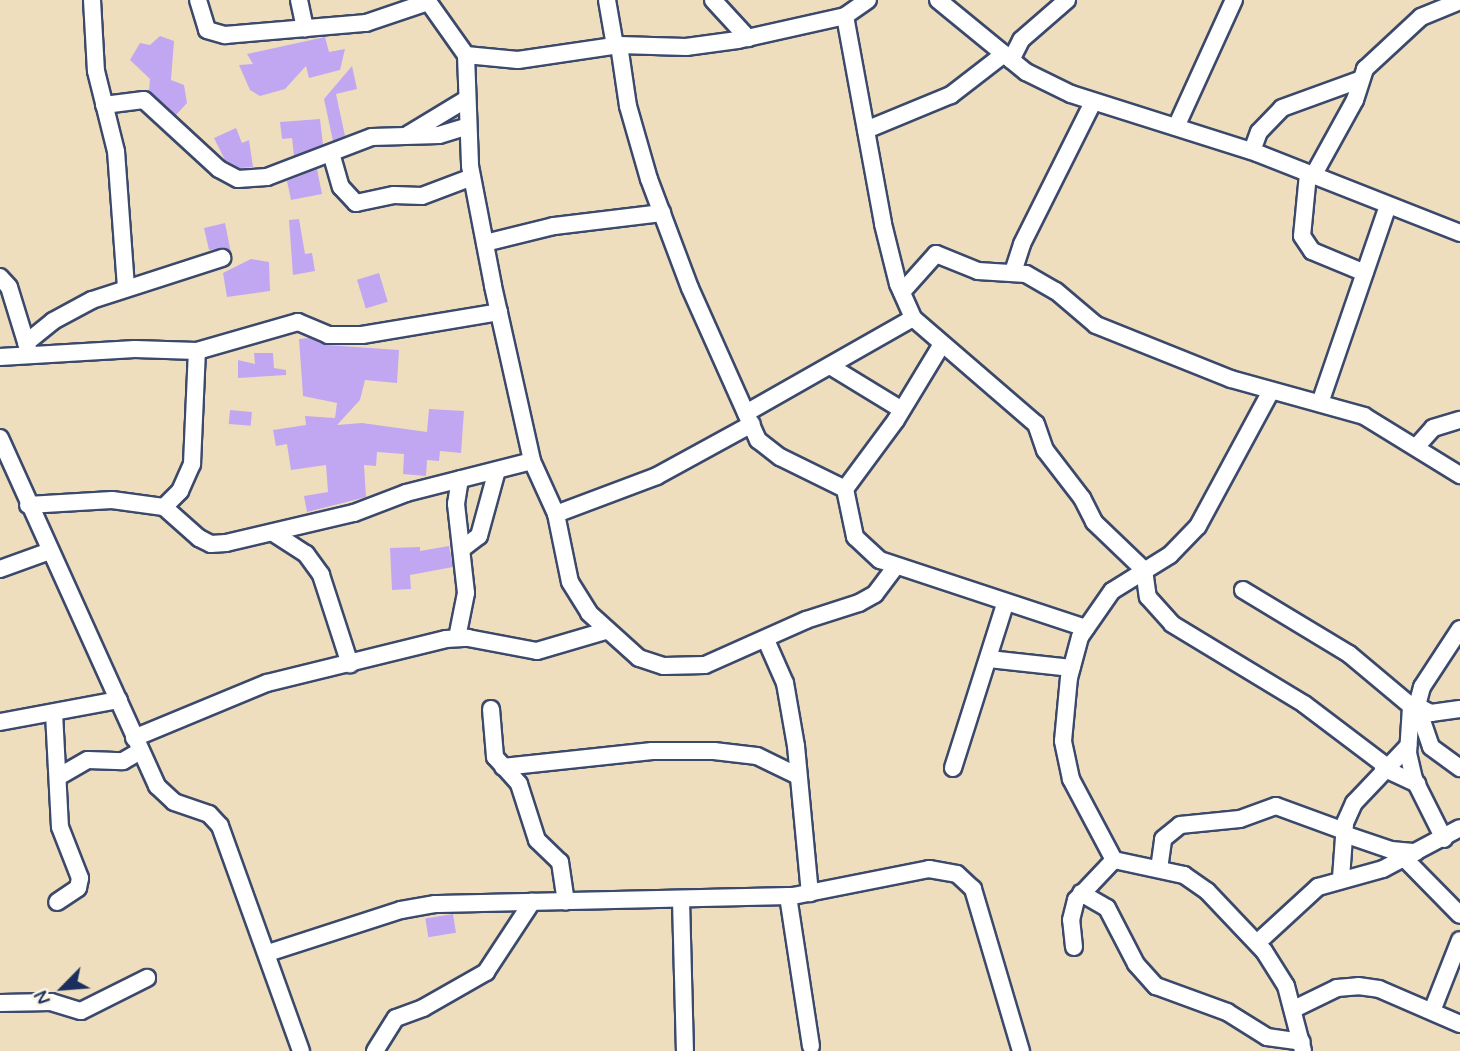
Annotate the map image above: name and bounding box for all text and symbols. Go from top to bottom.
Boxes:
north arrow [28,953,98,1023]
text: N [30,986,58,1008]

